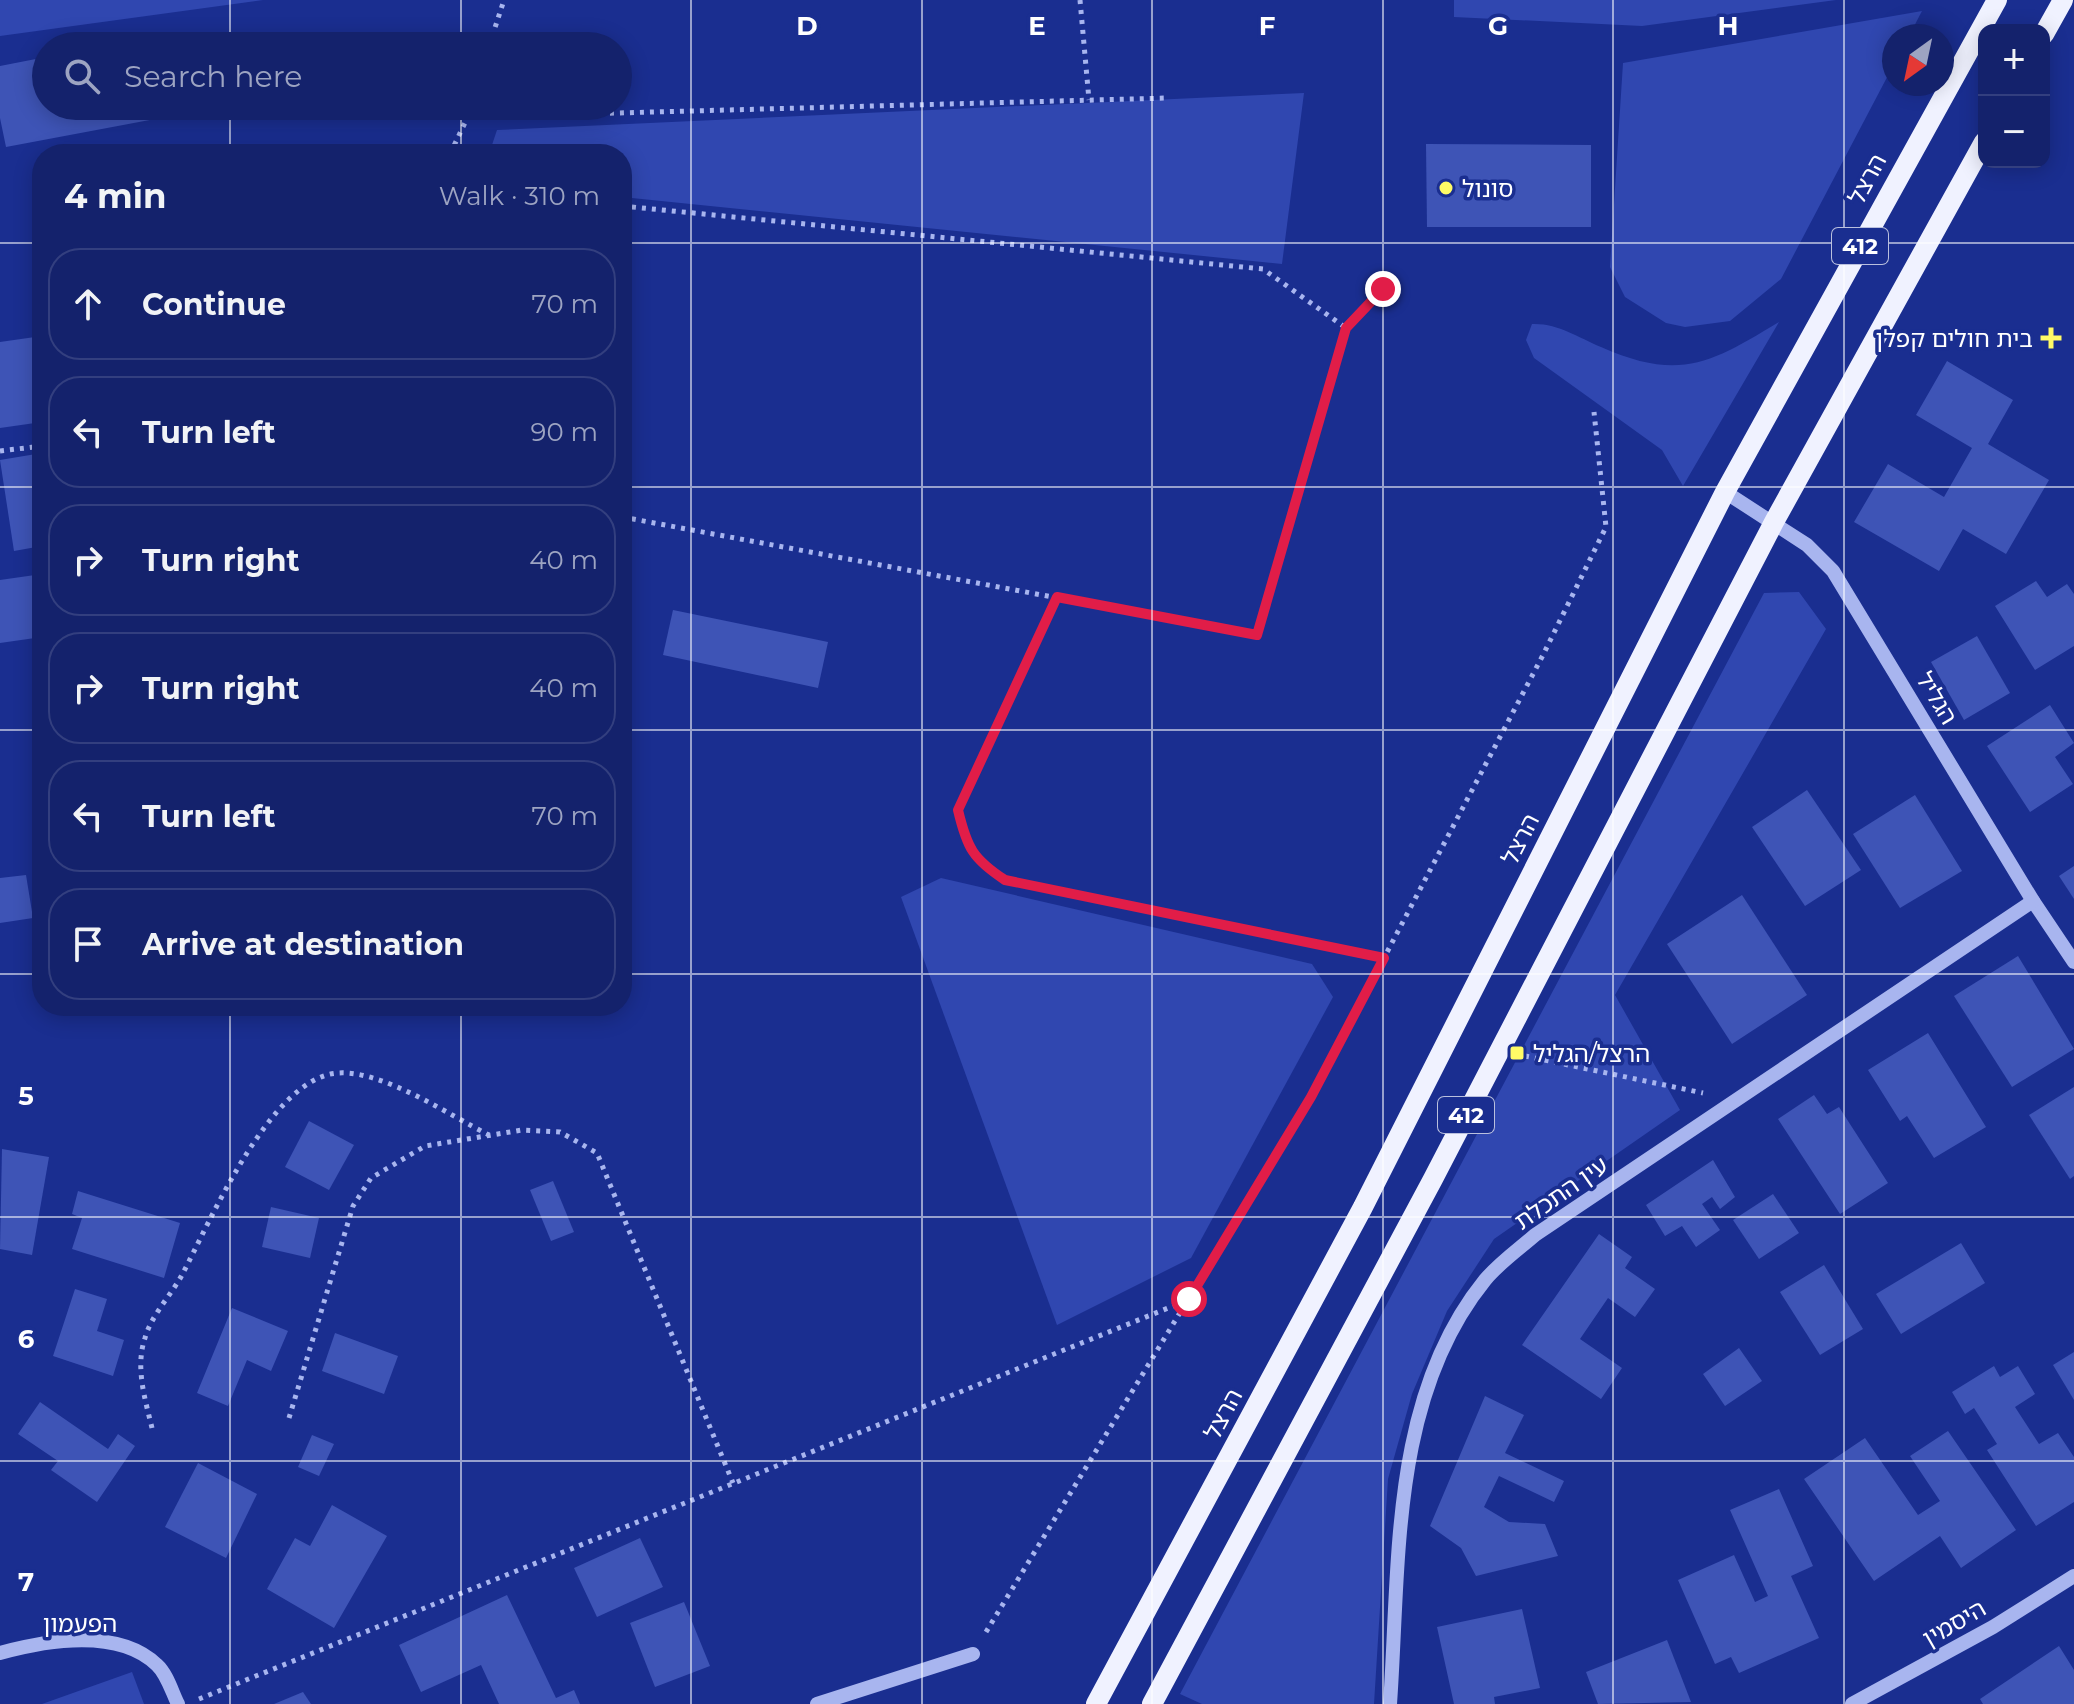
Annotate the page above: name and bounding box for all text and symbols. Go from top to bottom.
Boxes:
text: D [796,10,818,42]
text: E [1028,10,1046,42]
text: F [1259,10,1275,42]
text: G [1488,10,1508,42]
text: H [1717,10,1739,42]
north arrow [1882,24,1954,96]
map controls [1978,24,2050,168]
button: + [1978,24,2050,96]
search box [32,32,632,120]
icon: search [60,54,104,98]
text: Search here [124,58,302,95]
button: − [1978,96,2050,168]
street label: הרצל [1842,149,1892,209]
place label: סונול [1462,174,1514,203]
text: 4 min [64,175,166,217]
marker: סונול [1437,179,1455,197]
text: Walk · 310 m [439,180,600,212]
road number: 412 [1832,228,1888,264]
route end [1365,271,1401,307]
icon: ahead [66,282,110,326]
text: Continue [142,286,286,323]
text: 70 m [532,288,598,320]
place label: בית חולים קפלן [1876,324,2033,353]
marker: בית חולים קפלן [2040,327,2062,349]
icon: left [66,410,110,454]
text: Turn left [142,414,275,451]
text: 90 m [531,416,598,448]
icon: right [66,538,110,582]
text: Turn right [142,542,299,579]
text: 40 m [529,544,598,576]
icon: right [66,666,110,710]
street label: הגליל [1910,667,1964,729]
text: Turn right [142,670,299,707]
text: 40 m [529,672,598,704]
icon: left [66,794,110,838]
text: Turn left [142,798,275,835]
text: 70 m [532,800,598,832]
street label: הרצל [1495,809,1545,869]
icon: arrive [66,922,110,966]
text: Arrive at destination [142,926,464,963]
place label: הרצל/הגליל [1533,1039,1650,1068]
marker: הרצל/הגליל [1508,1044,1526,1062]
text: 5 [18,1080,34,1112]
road number: 412 [1438,1097,1494,1133]
street label: עין התכלת [1509,1150,1613,1236]
route start [1171,1281,1207,1317]
text: 6 [18,1323,35,1355]
street label: הרצל [1198,1384,1248,1444]
text: 7 [18,1566,34,1598]
street label: היסמין [1917,1593,1991,1653]
street label: הפעמון [43,1609,117,1638]

